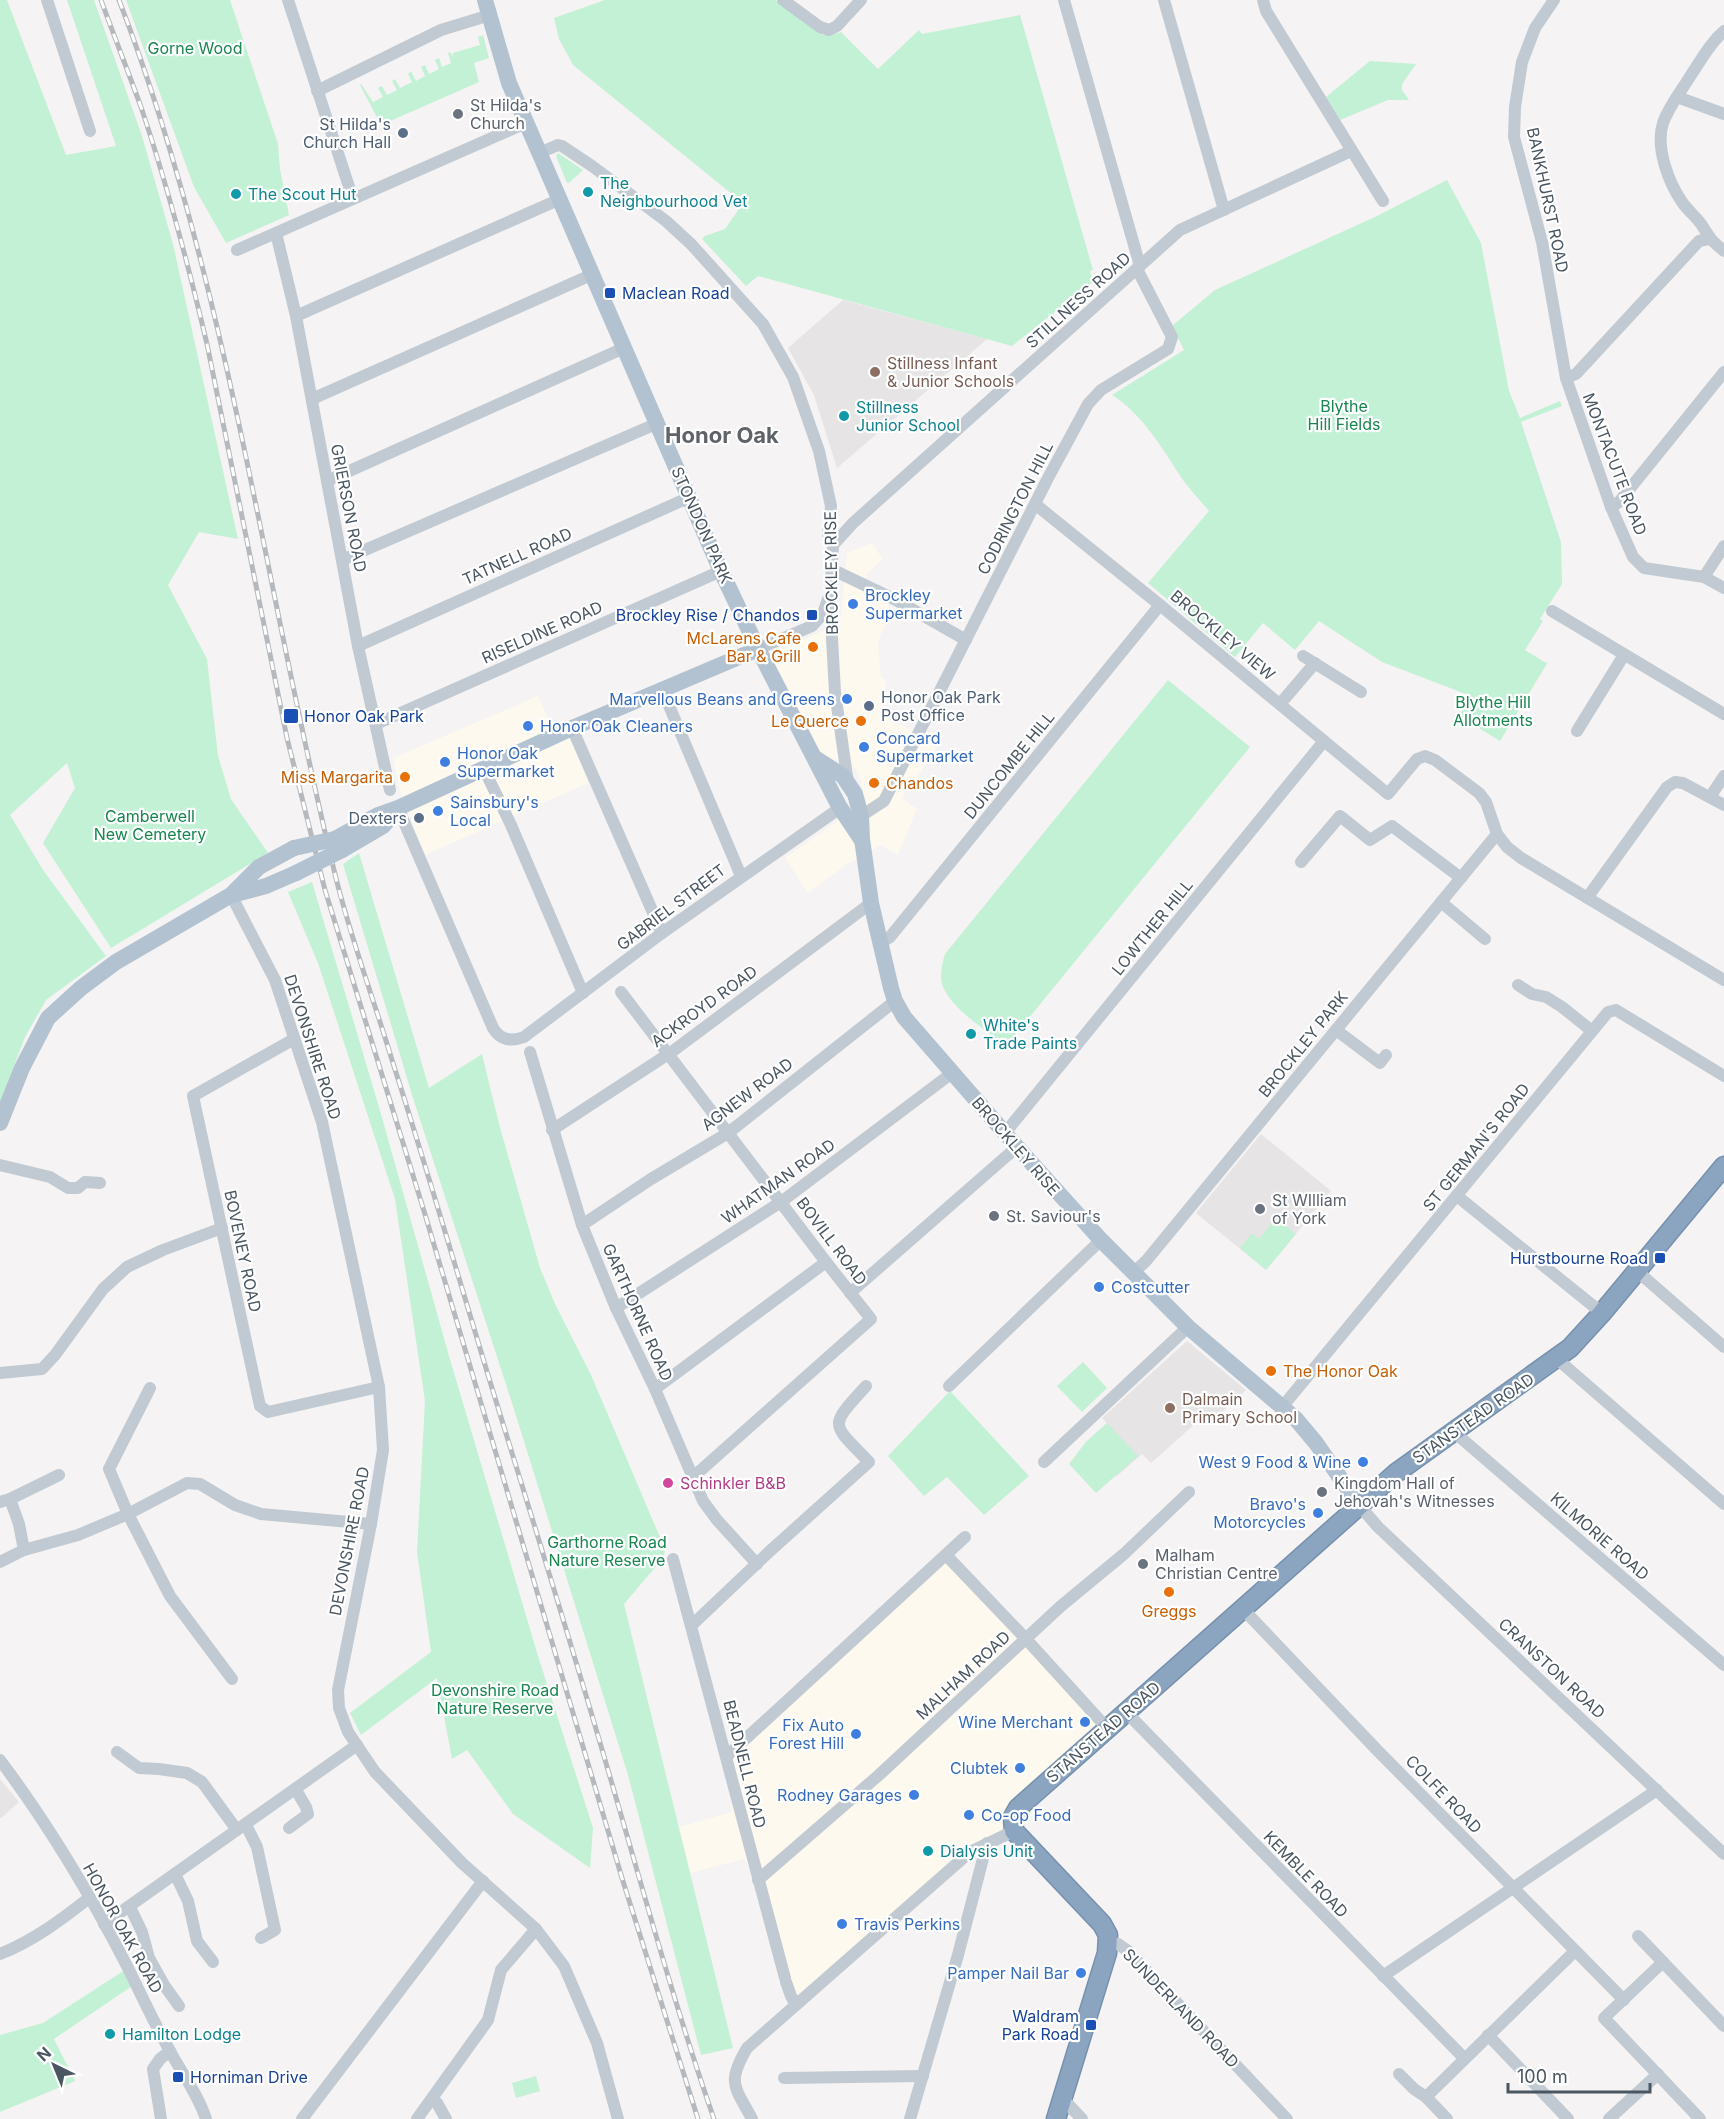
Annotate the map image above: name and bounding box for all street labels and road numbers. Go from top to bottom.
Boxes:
street label: BANKHURST ROAD [1523,125,1573,275]
street label: STILLNESS ROAD [1021,248,1135,352]
street label: MONTACUTE ROAD [1579,390,1651,538]
street label: CODRINGTON HILL [973,438,1057,578]
street label: GRIERSON ROAD [327,442,371,574]
street label: STONDON PARK [667,463,737,587]
street label: BROCKLEY RISE [820,511,842,635]
street label: TATNELL ROAD [459,523,575,589]
street label: BROCKLEY VIEW [1167,585,1279,685]
street label: RISELDINE ROAD [479,596,605,668]
street label: DUNCOMBE HILL [959,707,1059,823]
street label: GABRIEL STREET [613,860,729,954]
street label: LOWTHER HILL [1107,875,1197,979]
street label: ACKROYD ROAD [647,961,761,1051]
street label: DEVONSHIRE ROAD [280,972,346,1122]
street label: BROCKLEY PARK [1254,987,1352,1101]
street label: AGNEW ROAD [697,1053,797,1135]
street label: ST GERMAN'S ROAD [1418,1079,1534,1215]
street label: BROCKLEY RISE [968,1093,1064,1199]
street label: WHATMAN ROAD [717,1134,839,1228]
street label: BOVENEY ROAD [220,1188,266,1314]
street label: BOVILL ROAD [793,1193,871,1289]
street label: GARTHORNE ROAD [599,1240,677,1384]
street label: STANSTEAD ROAD [1408,1368,1538,1468]
street label: DEVONSHIRE ROAD [325,1465,373,1617]
street label: KILMORIE ROAD [1547,1488,1653,1584]
street label: CRANSTON ROAD [1495,1613,1609,1723]
street label: MALHAM ROAD [912,1626,1014,1724]
street label: STANSTEAD ROAD [1042,1677,1164,1787]
street label: BEADNELL ROAD [719,1698,771,1830]
street label: COLFE ROAD [1402,1751,1486,1837]
street label: KEMBLE ROAD [1260,1826,1352,1922]
street label: HONOR OAK ROAD [79,1859,167,1997]
street label: SUNDERLAND ROAD [1119,1944,1243,2072]

